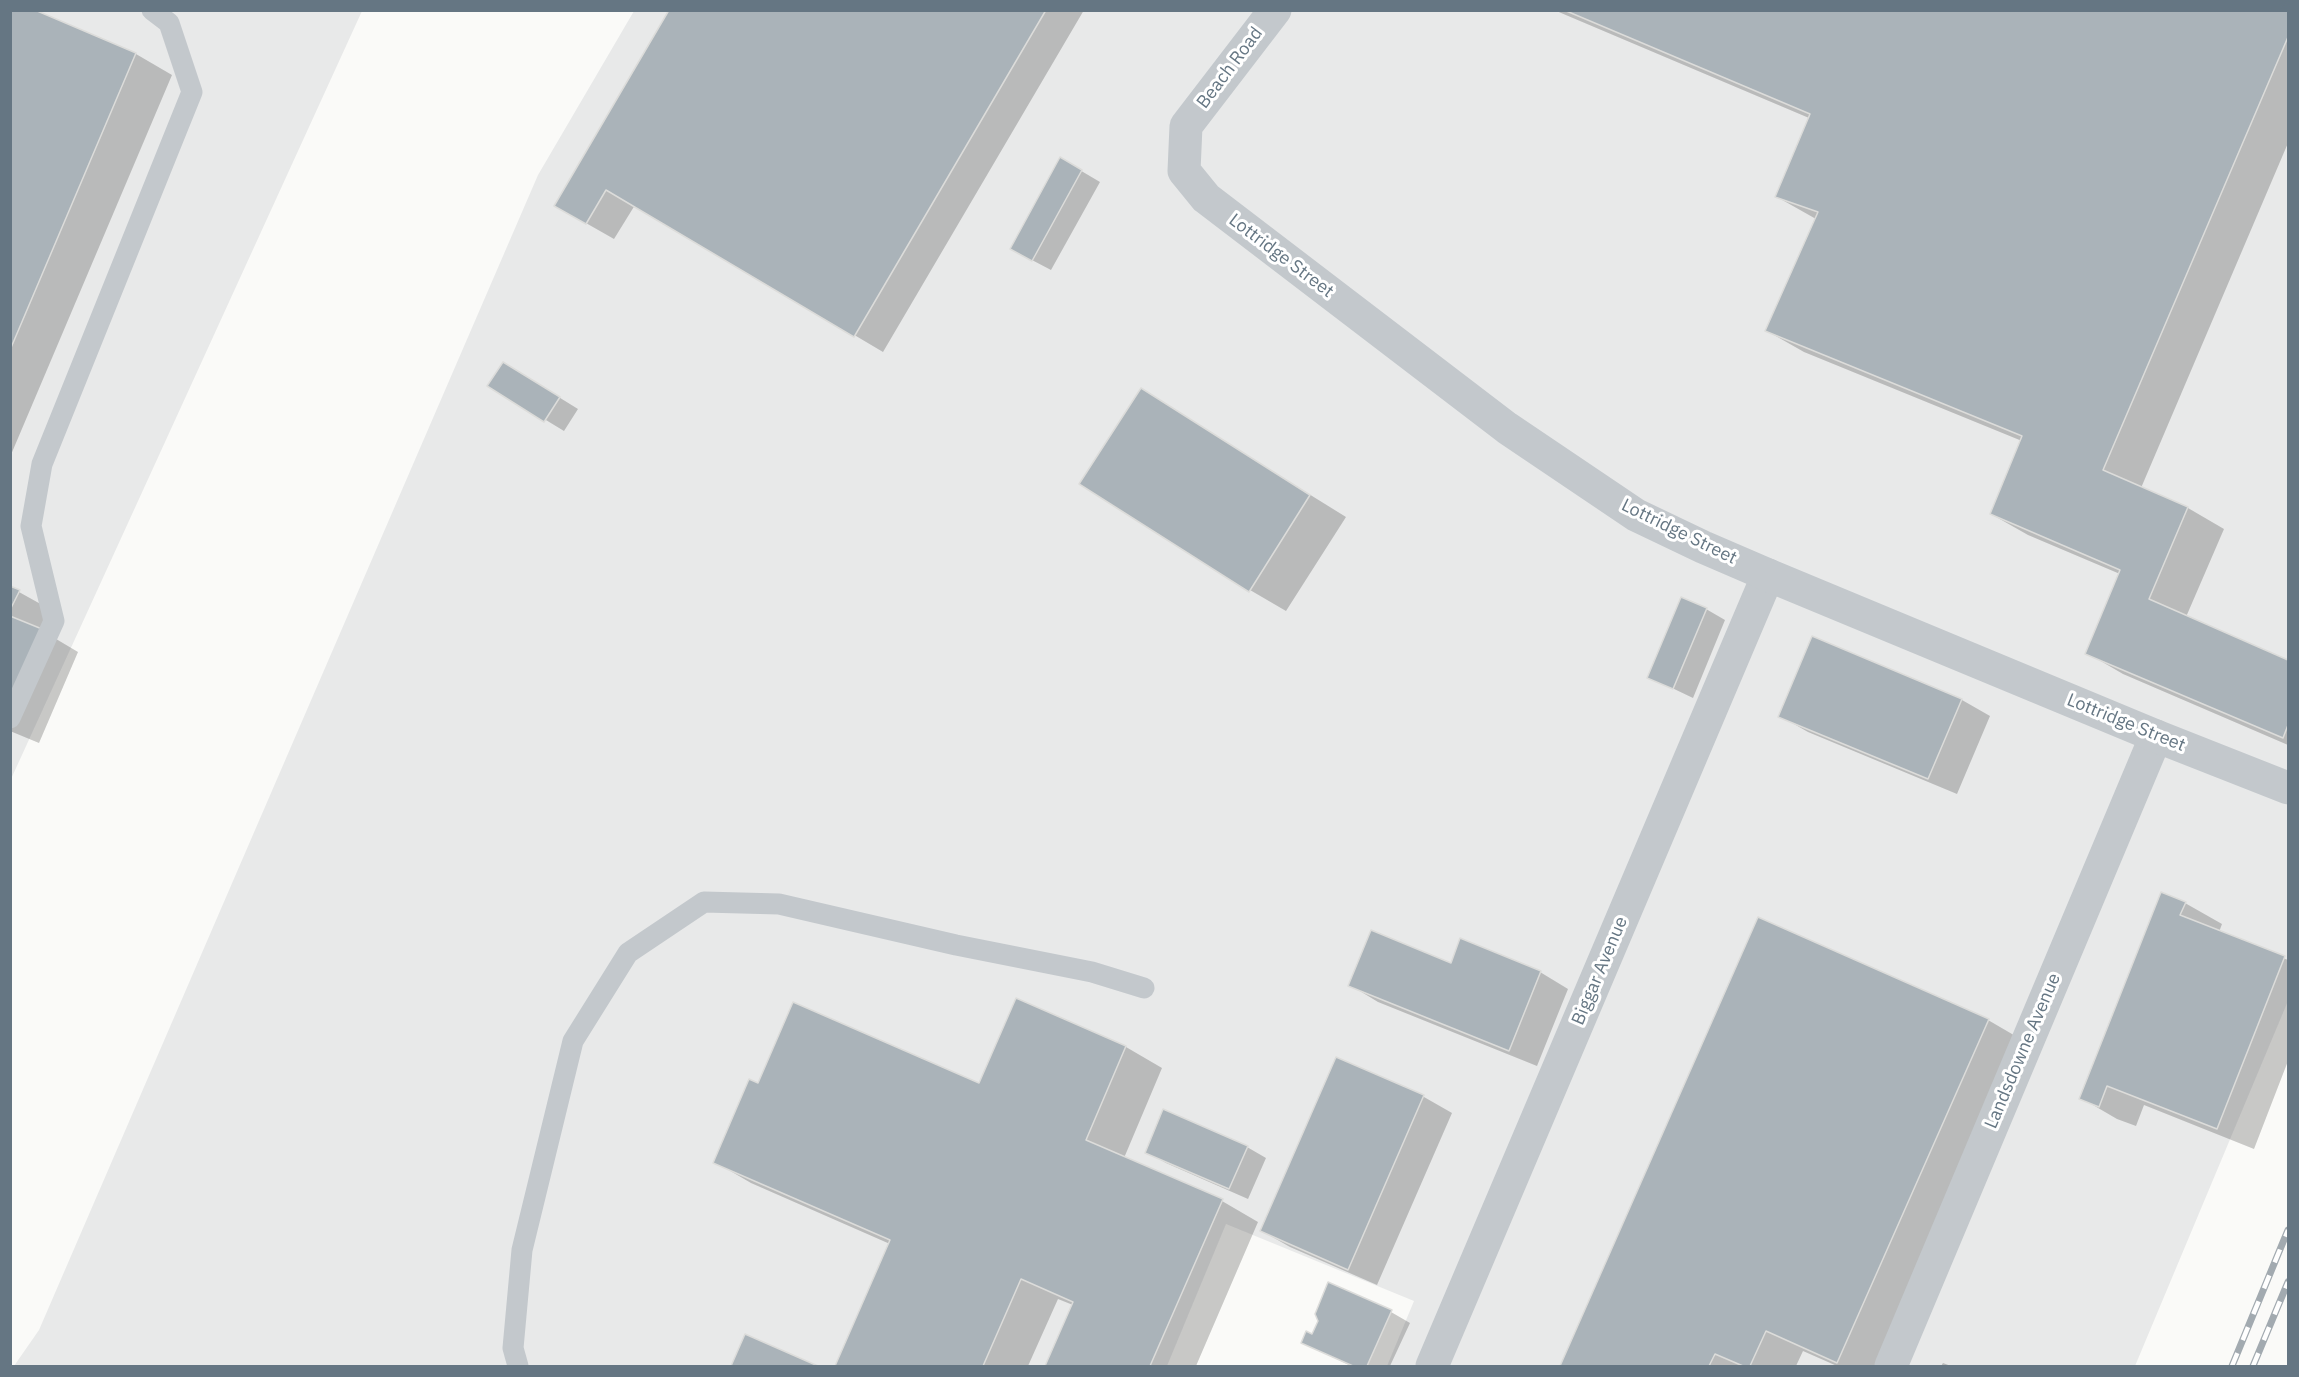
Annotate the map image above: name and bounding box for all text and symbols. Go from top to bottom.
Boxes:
street label: Beach Road [1192,23,1268,113]
street label: Lottridge Street [1224,210,1338,302]
street label: Lottridge Street [1618,495,1740,569]
street label: Lottridge Street [2064,689,2188,757]
street label: Biggar Avenue [1567,913,1633,1029]
street label: Landsdowne Avenue [1980,970,2066,1132]

